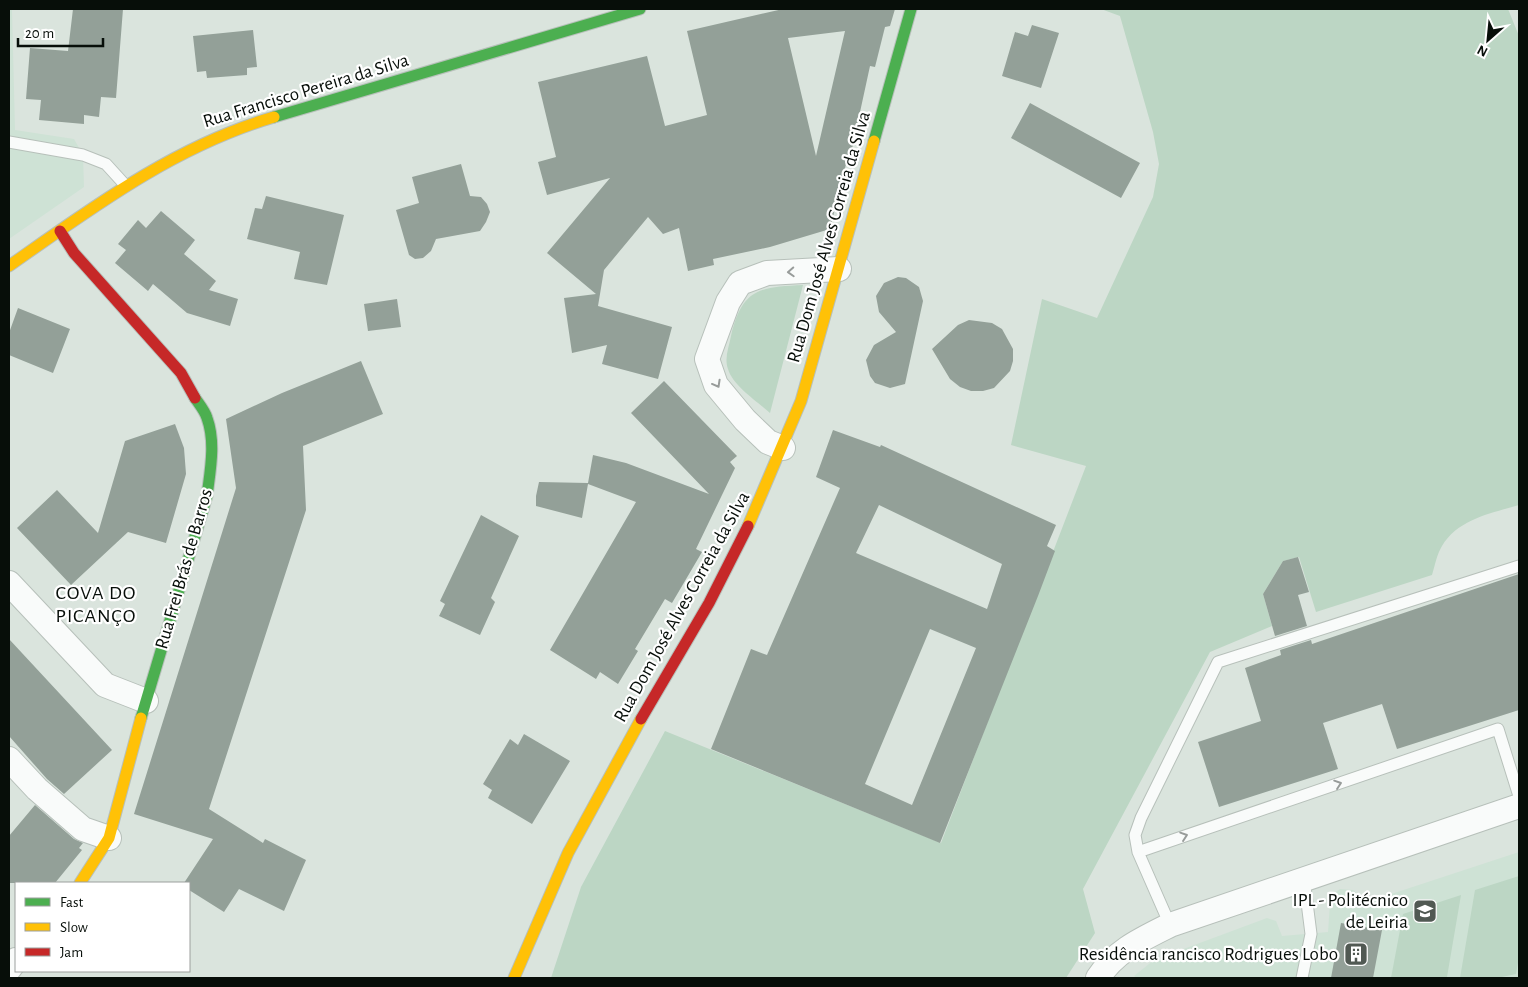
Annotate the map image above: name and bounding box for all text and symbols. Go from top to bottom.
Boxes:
scale bar [18,15,102,47]
north arrow [1463,15,1513,65]
text: 20 m [25,26,54,41]
text: N [1475,42,1490,59]
street label: Rua Francisco Pereira da Silva [201,51,411,131]
street label: Rua Dom José Alves Correia da Silva [784,109,874,365]
one-way arrow [786,266,794,277]
one-way arrow [711,378,721,387]
street label: Rua Frei Brás de Barros [152,487,216,651]
street label: Rua Dom José Alves Correia da Silva [611,488,754,725]
district label: COVA DO PICANÇO [55,583,137,626]
one-way arrow [1333,780,1342,790]
one-way arrow [1180,832,1188,842]
legend [15,882,190,972]
place label: IPL - Politécnico de Leiria [1293,891,1408,932]
text: Fast [60,895,84,910]
school or university icon: IPL - Politécnico de Leiria [1412,898,1438,924]
text: Slow [60,920,88,935]
building icon: Residência rancisco Rodrigues Lobo [1343,941,1369,967]
text: Jam [60,945,83,960]
place label: Residência rancisco Rodrigues Lobo [1079,945,1338,964]

